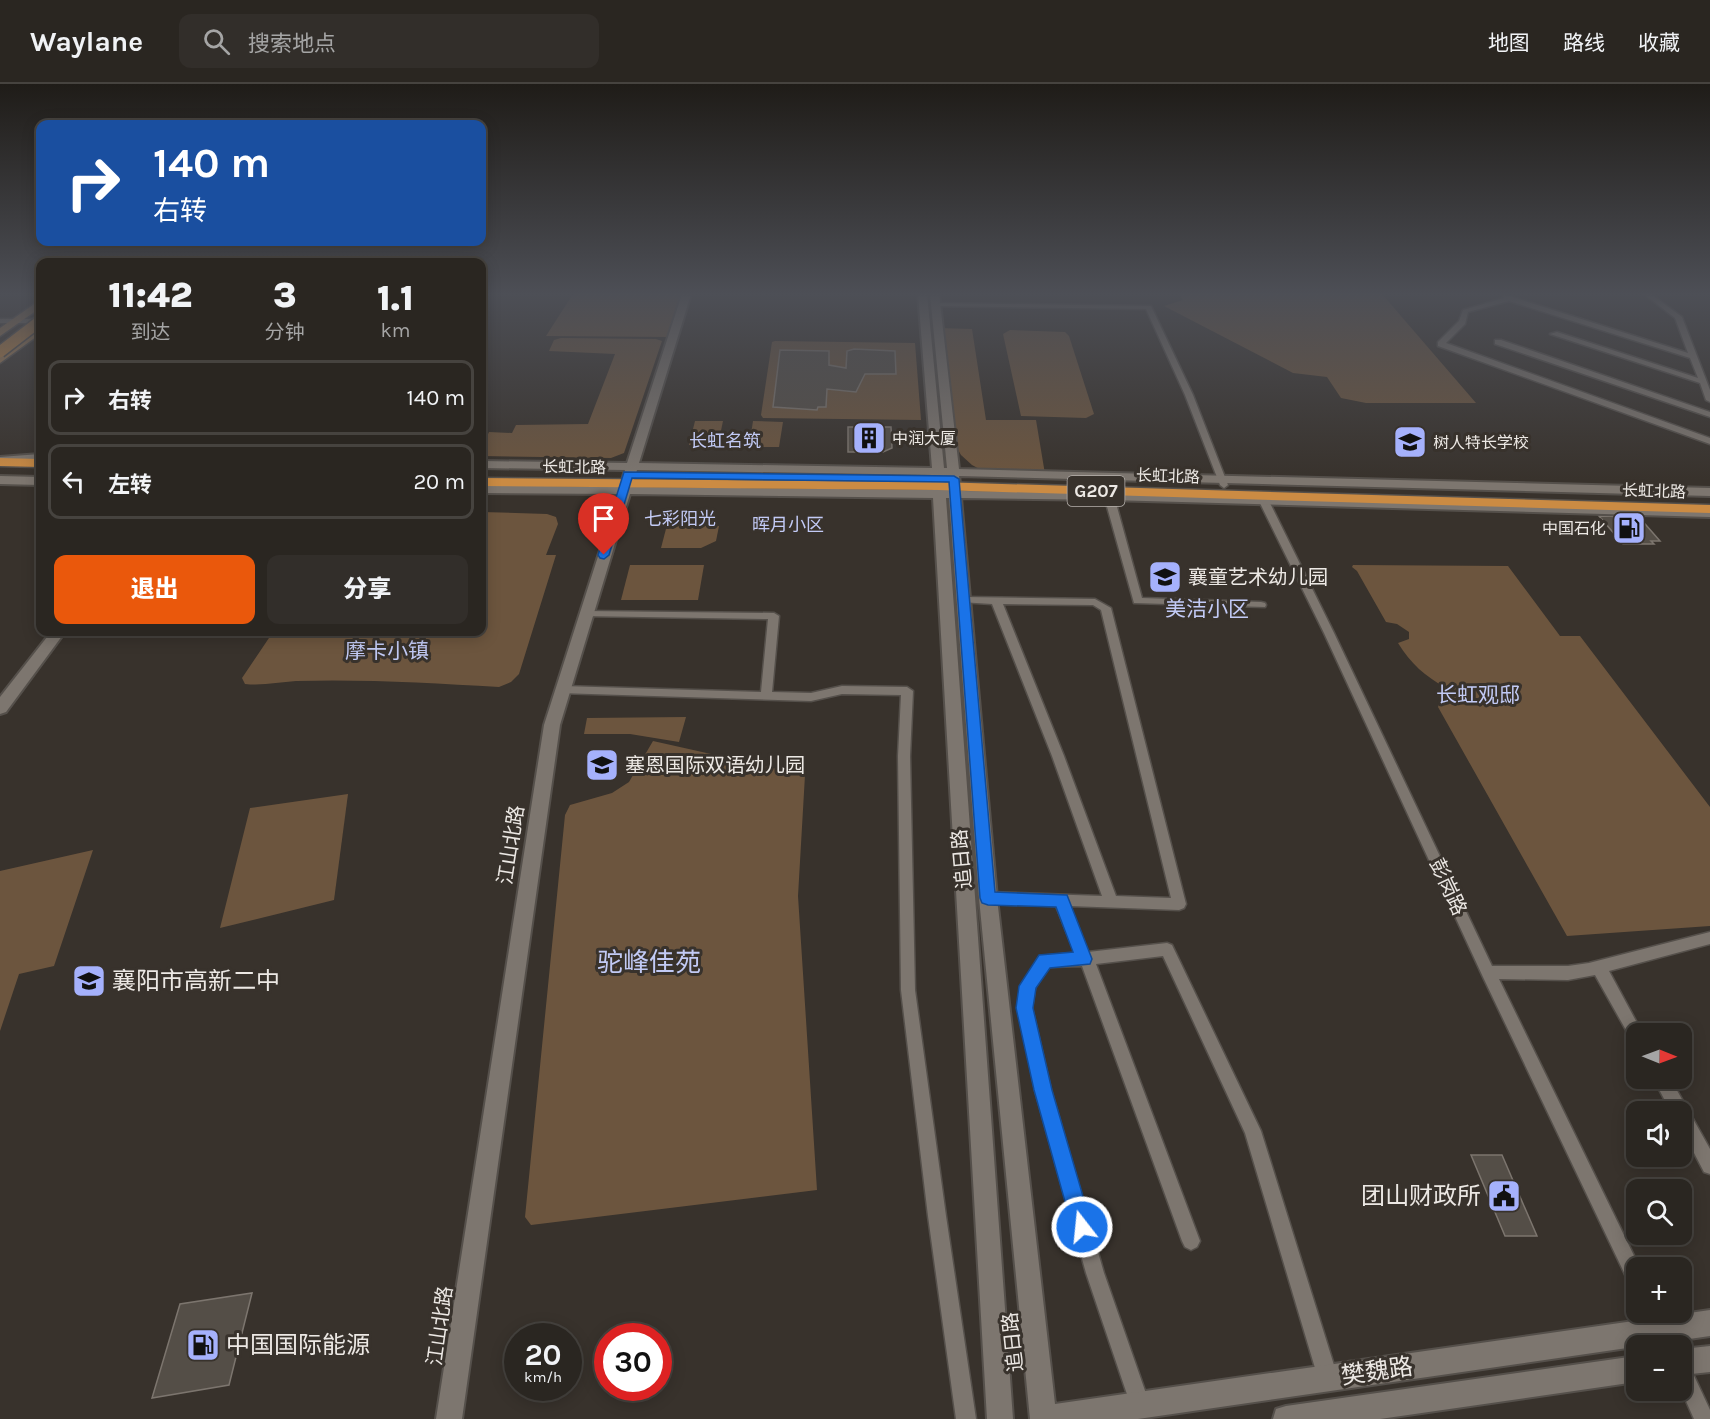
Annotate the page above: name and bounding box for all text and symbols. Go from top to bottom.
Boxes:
search box [179,14,599,68]
text: Waylane [30,25,143,58]
icon: search [200,25,233,58]
text: 搜索地点 [248,31,336,57]
text: 地图 [1488,31,1530,55]
text: 路线 [1563,31,1605,55]
text: 收藏 [1638,31,1680,55]
text: 140 m [153,138,270,188]
icon: right [54,144,132,222]
text: 右转 [153,195,207,227]
text: 11:42 [108,274,193,316]
text: 3 [273,274,297,316]
text: 1.1 [377,277,414,319]
text: km [380,319,410,342]
text: 到达 [130,321,170,344]
text: 分钟 [265,321,305,344]
icon: right [57,381,90,414]
text: 140 m [407,385,465,411]
text: 右转 [108,388,152,414]
building icon: 中润大厦 [851,420,887,456]
school or university icon: 树人特长学校 [1392,424,1428,460]
place label: 中润大厦 [892,429,956,448]
district label: 长虹名筑 [689,430,761,452]
place label: 树人特长学校 [1433,433,1529,452]
street label: 长虹北路 [542,457,606,477]
icon: left [57,465,90,498]
street label: 长虹北路 [1136,465,1200,487]
text: 20 m [413,469,465,495]
text: 左转 [108,472,152,498]
road number: G207 [1068,476,1124,506]
street label: 长虹北路 [1622,480,1686,502]
pin [578,493,629,555]
icon: arrive [587,502,620,535]
district label: 七彩阳光 [644,508,716,530]
fuel station icon: 中国石化 [1611,510,1647,546]
district label: 晖月小区 [752,514,824,536]
place label: 中国石化 [1542,519,1606,538]
button: 退出 [54,555,255,624]
button: 分享 [267,555,468,624]
school or university icon: 襄童艺术幼儿园 [1147,559,1183,595]
place label: 襄童艺术幼儿园 [1188,566,1328,589]
district label: 美洁小区 [1165,597,1249,621]
district label: 摩卡小镇 [345,639,429,663]
district label: 长虹观邸 [1436,683,1520,707]
school or university icon: 塞恩国际双语幼儿园 [584,747,620,783]
place label: 塞恩国际双语幼儿园 [625,754,805,777]
street label: 江山北路 [493,804,529,886]
street label: 追日路 [948,828,976,890]
street label: 彭岗路 [1425,855,1471,919]
district label: 驼峰佳苑 [597,947,701,978]
school or university icon: 襄阳市高新二中 [71,963,107,999]
place label: 襄阳市高新二中 [112,967,280,995]
north arrow [1626,1023,1692,1089]
map controls [1626,1023,1692,1401]
button: sound [1626,1101,1692,1167]
public building icon: 团山财政所 [1486,1178,1522,1214]
button: search [1626,1179,1692,1245]
place label: 团山财政所 [1361,1182,1481,1210]
position arrow [1050,1195,1114,1259]
button: + [1626,1257,1692,1323]
street label: 江山北路 [423,1285,457,1367]
street label: 追日路 [998,1311,1028,1373]
speed limit sign: 30 [594,1323,672,1401]
fuel station icon: 中国国际能源 [185,1327,221,1363]
place label: 中国国际能源 [226,1331,370,1359]
button: − [1626,1335,1692,1401]
text: 20 [524,1337,562,1373]
street label: 樊魏路 [1339,1352,1415,1390]
text: km/h [524,1368,562,1386]

